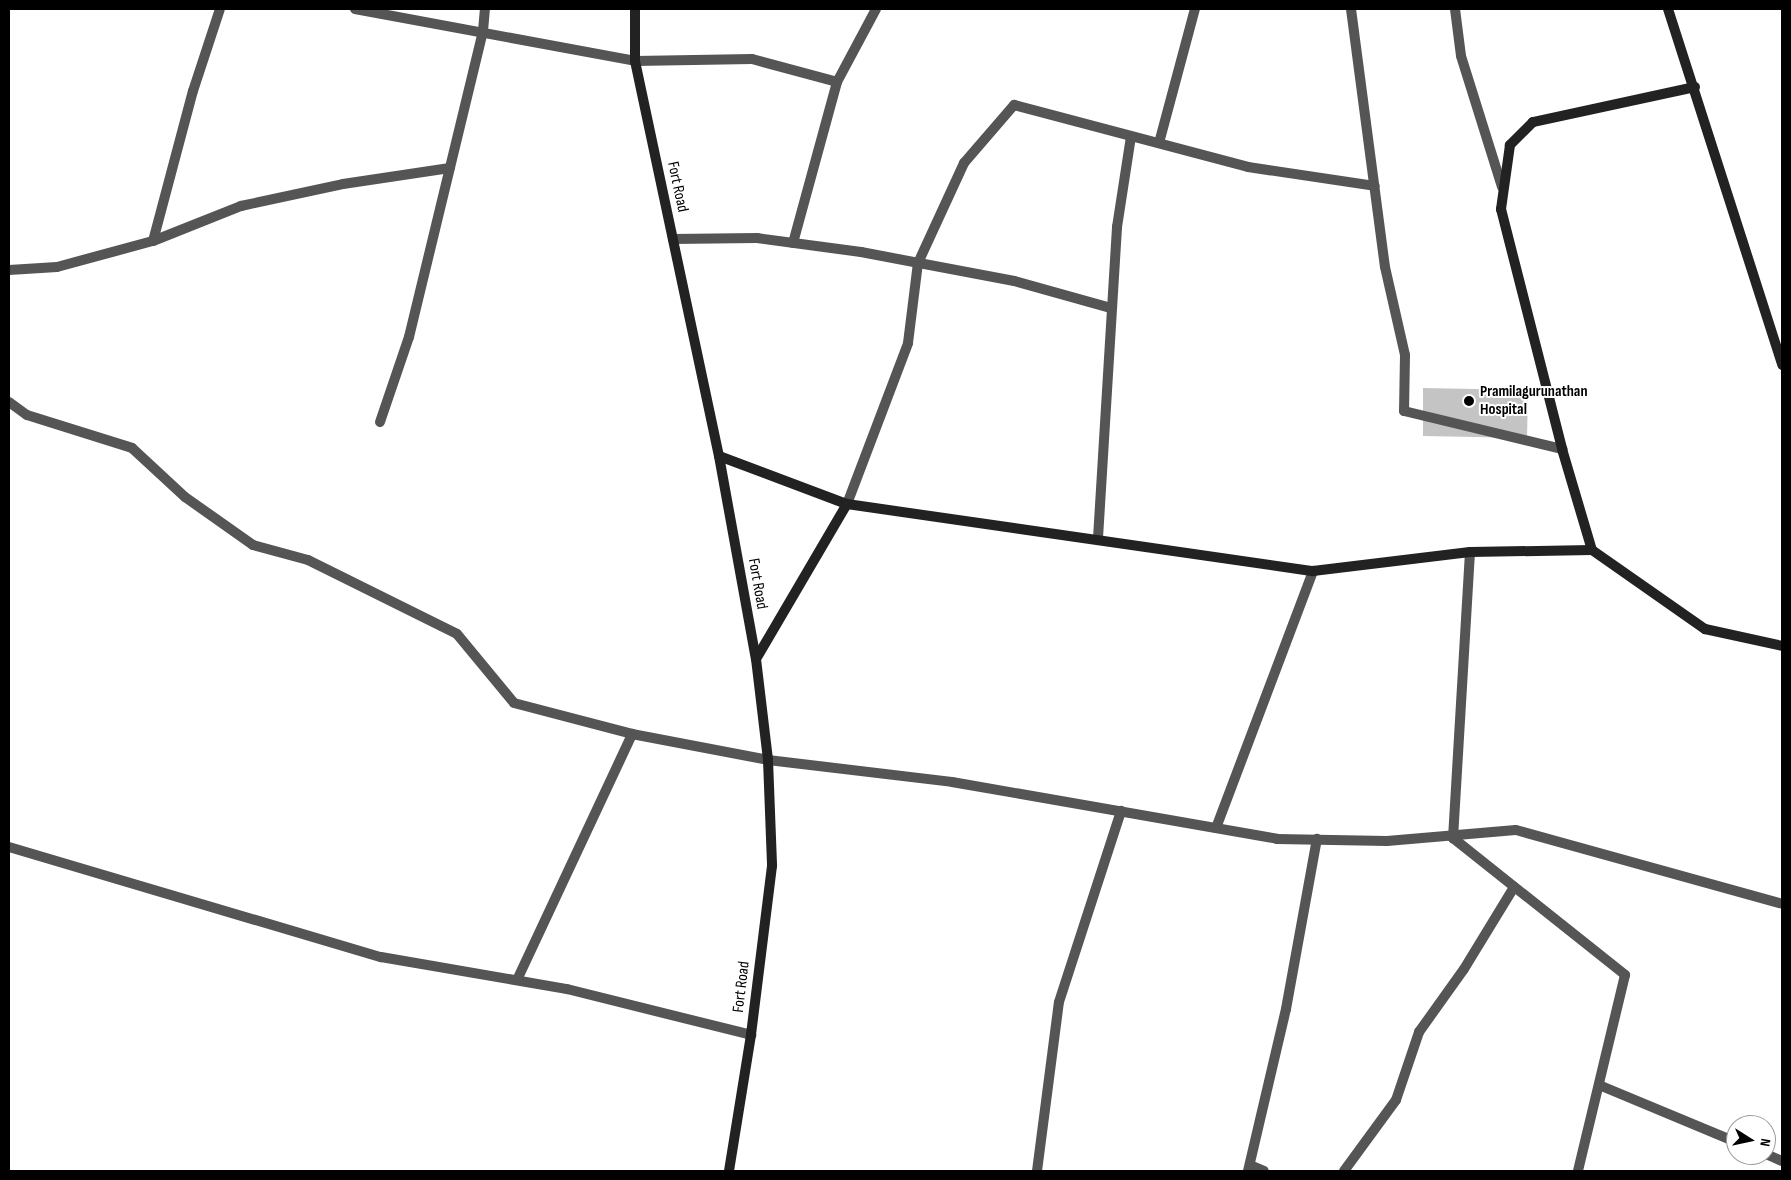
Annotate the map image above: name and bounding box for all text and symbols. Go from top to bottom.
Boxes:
street label: Fort Road [662,160,692,214]
place label: Pramilagurunathan Hospital [1480,382,1587,420]
marker: Pramilagurunathan Hospital [1462,394,1476,408]
street label: Fort Road [743,557,771,611]
street label: Fort Road [729,960,755,1014]
north arrow [1726,1115,1776,1165]
text: N [1756,1137,1774,1148]

